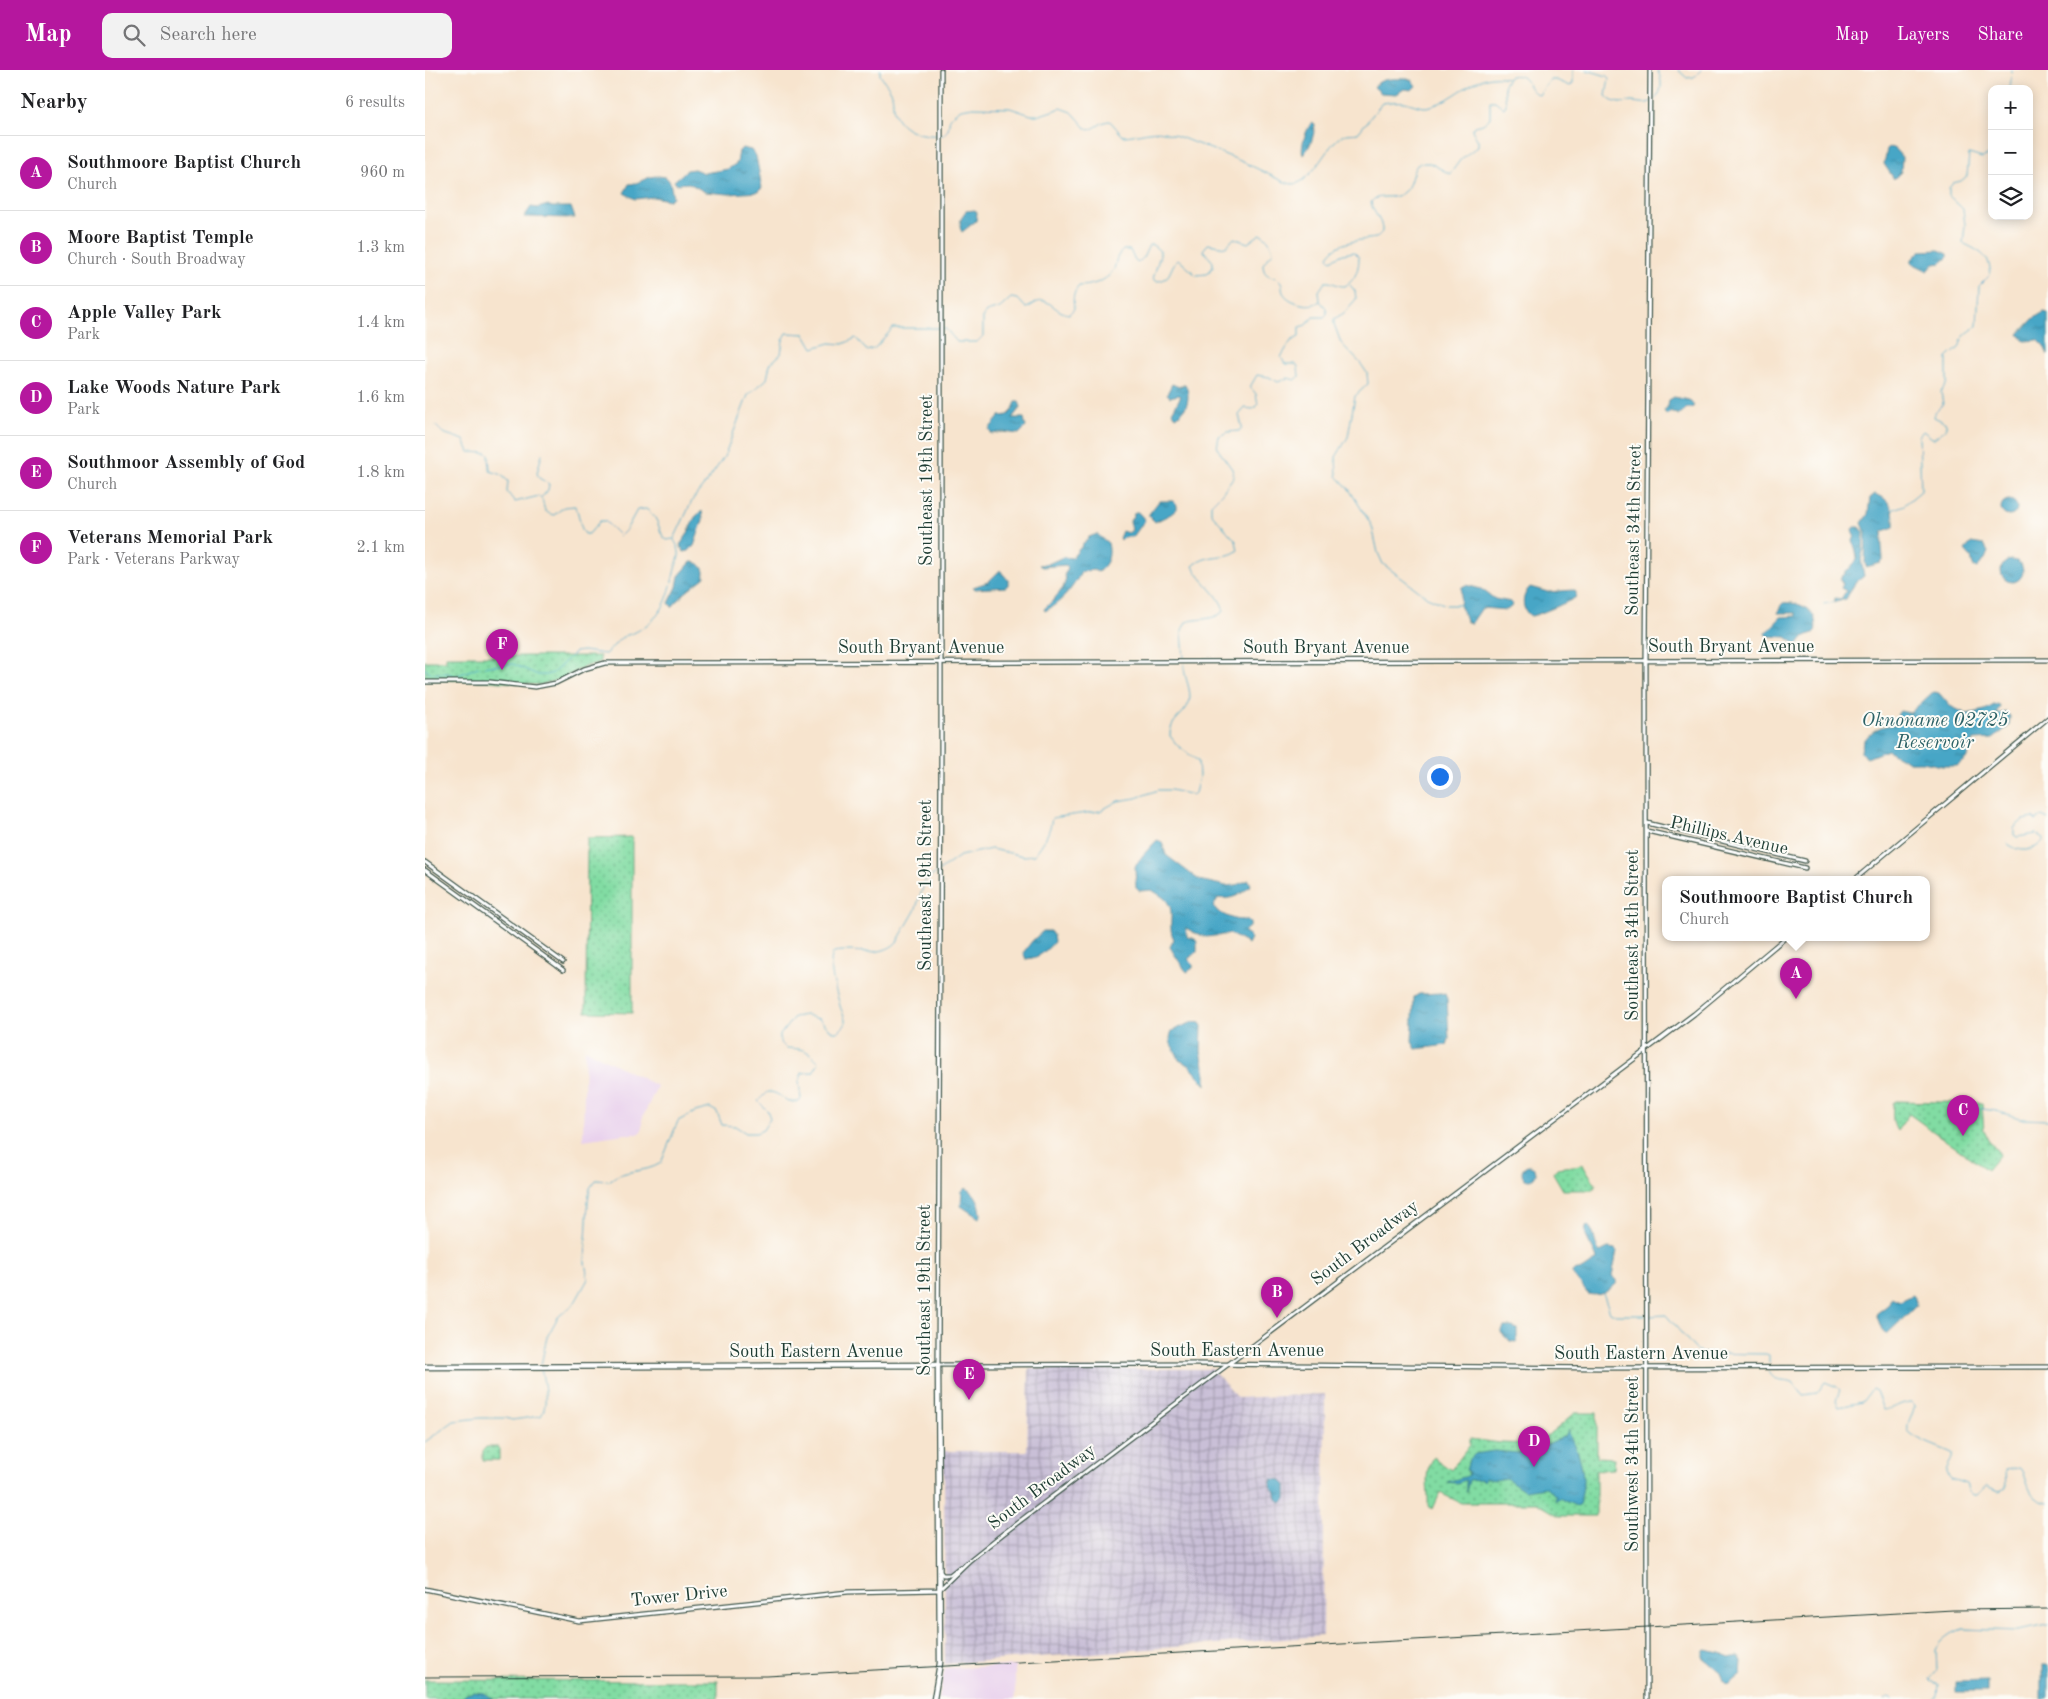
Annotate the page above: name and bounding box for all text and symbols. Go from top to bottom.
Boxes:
search box [102,13,452,58]
icon: search [120,21,148,49]
text: Map [25,23,72,47]
text: Search here [160,26,257,45]
text: Map [1835,26,1869,44]
text: Layers [1897,26,1949,44]
text: Share [1977,26,2023,44]
map controls [1988,85,2033,220]
button: + [1988,85,2033,130]
text: Nearby [20,92,88,113]
text: 6 results [345,95,405,111]
button: − [1988,130,2033,175]
text: Southmoore Baptist Church [67,154,301,173]
text: A [30,165,42,181]
text: 960 m [360,165,405,181]
button: layers [1988,175,2033,220]
text: Church [67,177,117,193]
text: Moore Baptist Temple [67,229,254,248]
text: B [30,240,42,256]
text: 1.3 km [356,240,405,256]
text: Church · South Broadway [67,252,246,268]
text: Apple Valley Park [67,304,222,323]
text: C [31,315,41,331]
text: 1.4 km [356,315,405,331]
text: Park [67,327,100,343]
text: Lake Woods Nature Park [67,379,281,398]
text: D [30,390,42,406]
text: 1.6 km [356,390,405,406]
street label: Southeast 19th Street [918,394,936,566]
text: Park [67,402,100,418]
street label: Southeast 34th Street [1624,444,1644,616]
text: Southmoor Assembly of God [67,454,305,473]
text: E [30,465,42,481]
text: 1.8 km [356,465,405,481]
text: Church [67,477,117,493]
text: Veterans Memorial Park [67,529,273,548]
text: F [31,540,41,556]
text: 2.1 km [356,540,405,556]
text: Park · Veterans Parkway [67,552,240,568]
pin: F [486,629,518,670]
street label: South Bryant Avenue [1648,638,1814,656]
street label: South Bryant Avenue [838,639,1004,657]
street label: South Bryant Avenue [1243,639,1409,657]
water label: Oknoname 02725 Reservoir [1861,711,2009,753]
your location [1427,764,1453,790]
street label: Southeast 19th Street [917,799,935,971]
street label: Phillips Avenue [1668,814,1790,858]
street label: Southeast 34th Street [1624,849,1642,1021]
popup [1662,876,1930,941]
text: Southmoore Baptist Church [1679,889,1913,908]
text: Church [1679,912,1729,928]
pin: A [1780,958,1812,999]
pin: C [1947,1095,1979,1136]
street label: South Broadway [1308,1197,1422,1289]
street label: Southeast 19th Street [916,1204,934,1376]
pin: B [1261,1277,1293,1318]
street label: South Eastern Avenue [1150,1342,1324,1360]
street label: South Eastern Avenue [729,1343,903,1361]
street label: South Eastern Avenue [1554,1345,1728,1363]
pin: E [953,1359,985,1400]
street label: Southwest 34th Street [1624,1376,1642,1552]
pin: D [1518,1426,1550,1467]
street label: South Broadway [985,1441,1099,1533]
street label: Tower Drive [630,1582,728,1610]

